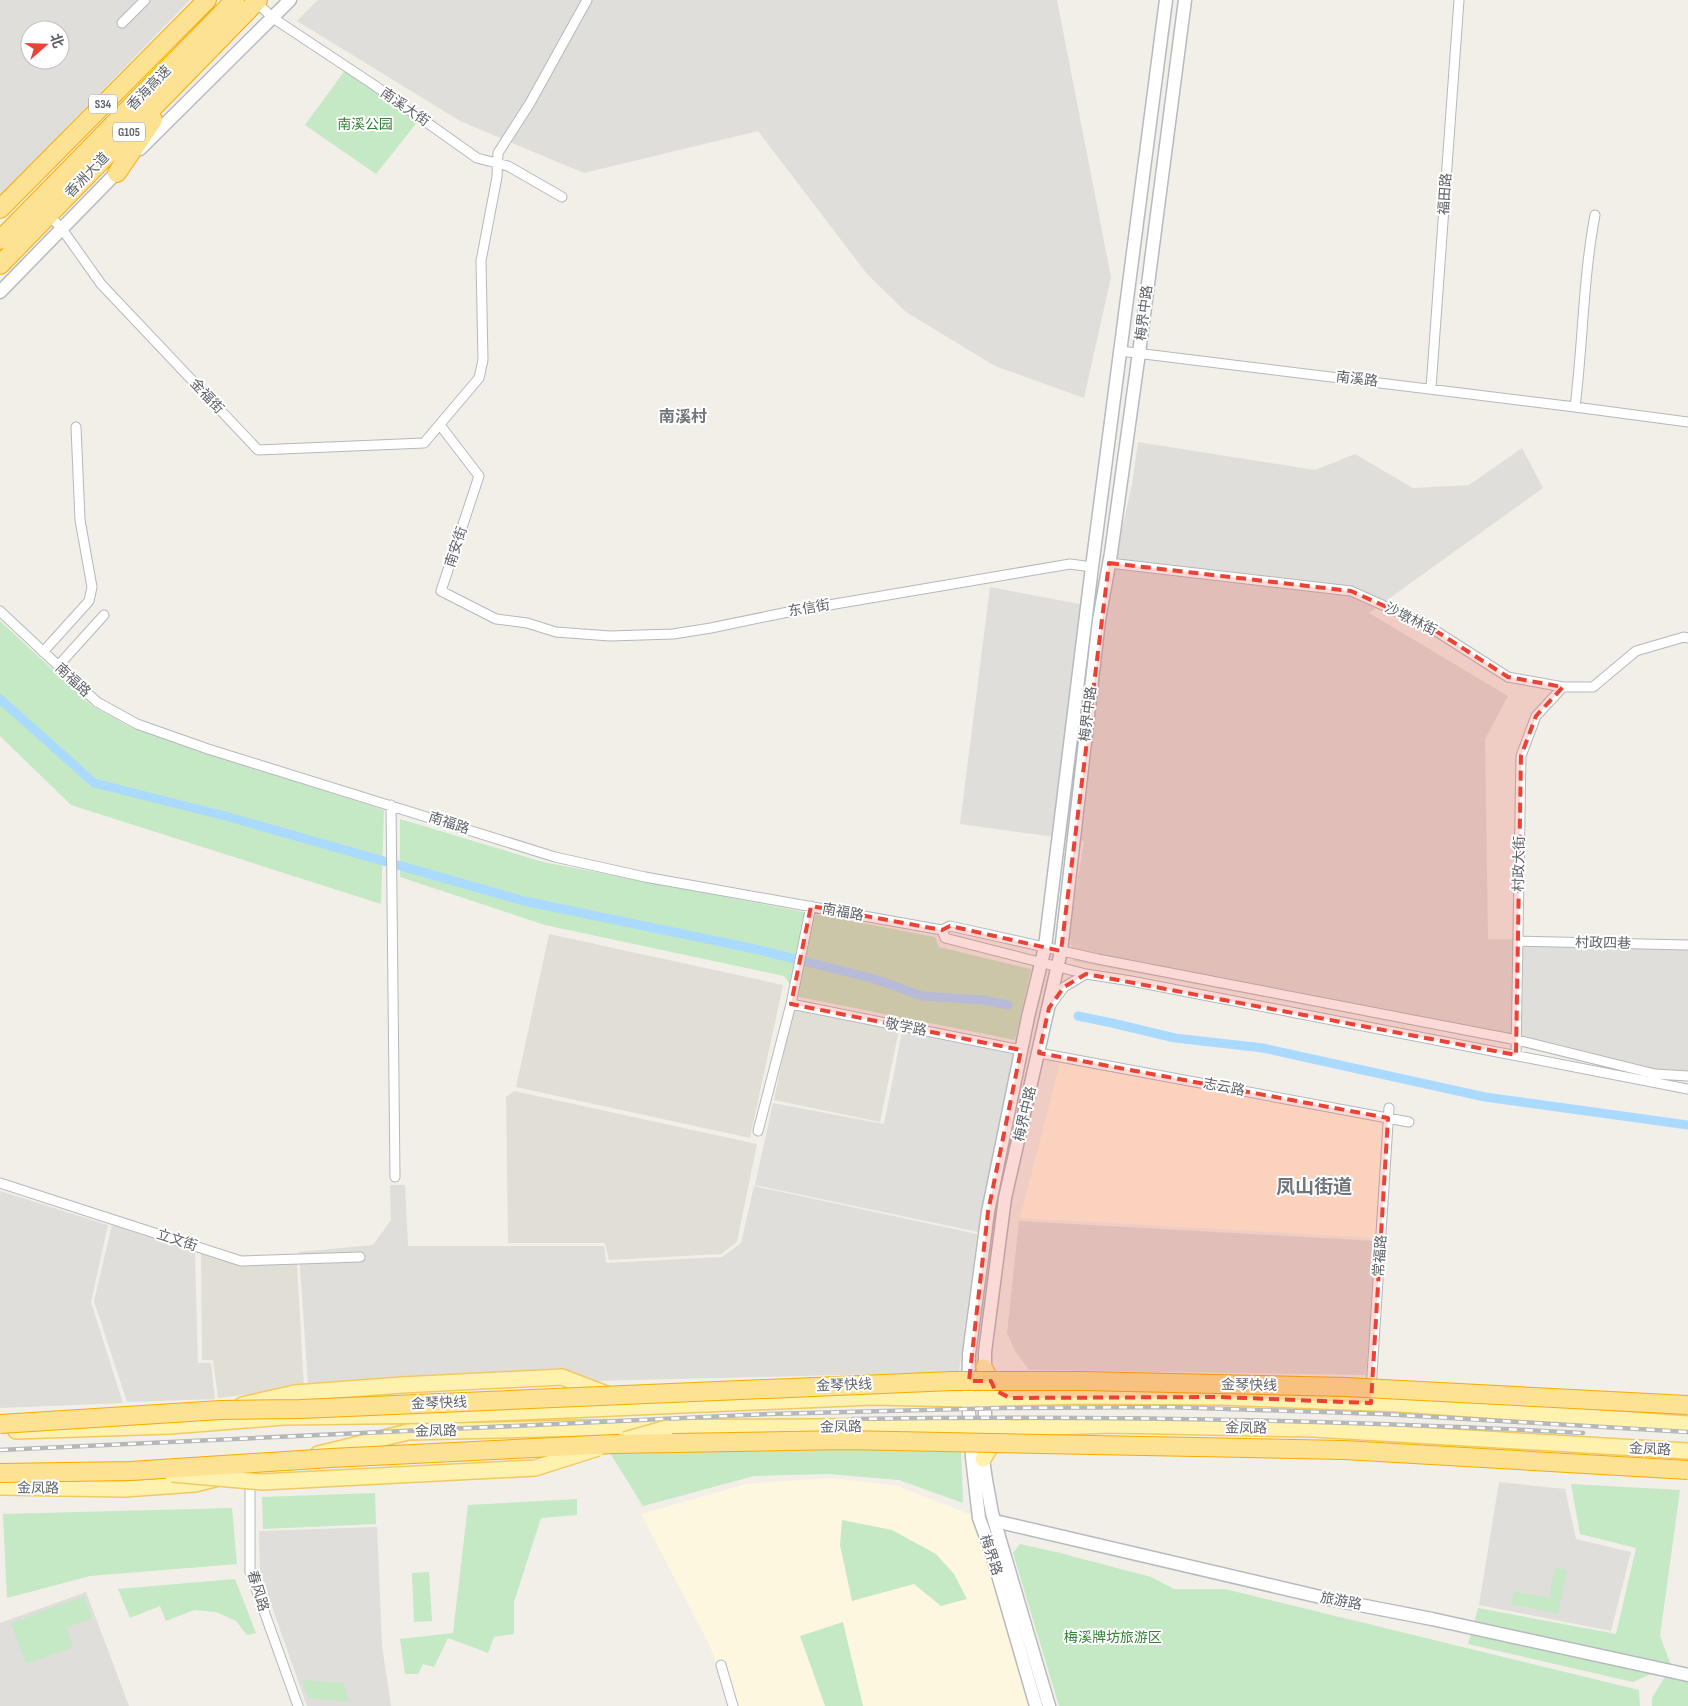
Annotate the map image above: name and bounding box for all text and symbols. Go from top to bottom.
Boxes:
north arrow [20,20,70,70]
text: 北 [46,31,67,50]
street label: 香海高速 [123,62,175,114]
street label: 南溪大街 [377,84,433,130]
road number: S34 [89,95,117,114]
park label: 南溪公园 [337,116,393,133]
road number: G105 [113,122,145,142]
street label: 香洲大道 [61,149,113,201]
street label: 福田路 [1435,172,1455,216]
street label: 梅界中路 [1132,284,1156,342]
street label: 南溪路 [1335,368,1379,390]
street label: 金福街 [186,375,228,417]
district label: 南溪村 [659,407,707,427]
street label: 南安街 [441,524,471,570]
street label: 东信街 [787,596,831,620]
street label: 沙墩林街 [1382,599,1440,639]
street label: 南福路 [52,659,94,701]
street label: 梅界中路 [1076,685,1100,743]
street label: 南福路 [426,808,472,838]
street label: 村政大街 [1510,836,1528,892]
street label: 南福路 [821,900,865,924]
street label: 村政四巷 [1575,934,1631,952]
street label: 敬学路 [884,1015,928,1039]
street label: 志云路 [1202,1075,1246,1099]
street label: 梅界中路 [1010,1085,1040,1143]
district label: 凤山街道 [1276,1176,1352,1199]
street label: 立文街 [154,1225,200,1255]
street label: 常福路 [1370,1234,1390,1278]
street label: 金琴快线 [816,1376,872,1394]
street label: 金琴快线 [1221,1376,1277,1394]
street label: 金琴快线 [411,1394,467,1412]
street label: 金凤路 [820,1418,862,1436]
street label: 金凤路 [1225,1419,1267,1437]
street label: 金凤路 [415,1422,457,1440]
street label: 金凤路 [1629,1439,1671,1459]
street label: 金凤路 [17,1479,59,1497]
street label: 梅界路 [976,1532,1006,1578]
street label: 春风路 [244,1568,272,1614]
street label: 旅游路 [1319,1589,1363,1613]
park label: 梅溪牌坊旅游区 [1064,1629,1162,1646]

